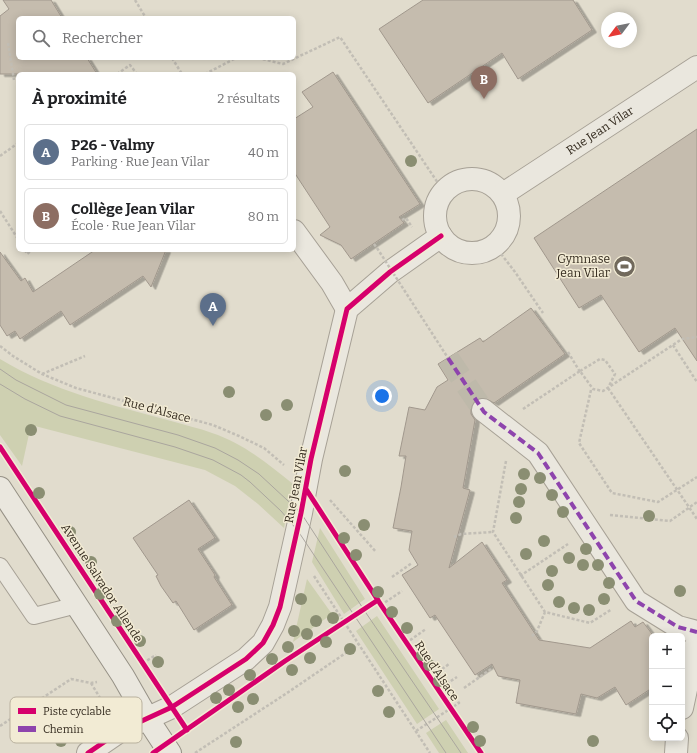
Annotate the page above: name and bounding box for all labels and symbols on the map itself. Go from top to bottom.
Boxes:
north arrow [601,12,637,48]
pin: B [471,66,497,99]
street label: Rue Jean Vilar [564,103,637,158]
place label: Gymnase Jean Vilar [556,252,611,280]
sports icon: Gymnase Jean Vilar [612,253,638,279]
pin: A [200,293,226,326]
your location [372,386,392,406]
street label: Rue d'Alsace [122,394,192,426]
street label: Rue Jean Vilar [282,445,310,524]
street label: Avenue Salvador Allende [58,521,146,645]
street label: Rue d'Alsace [412,638,462,704]
legend [10,697,142,743]
text: Piste cyclable [43,705,111,718]
text: Chemin [43,723,83,736]

